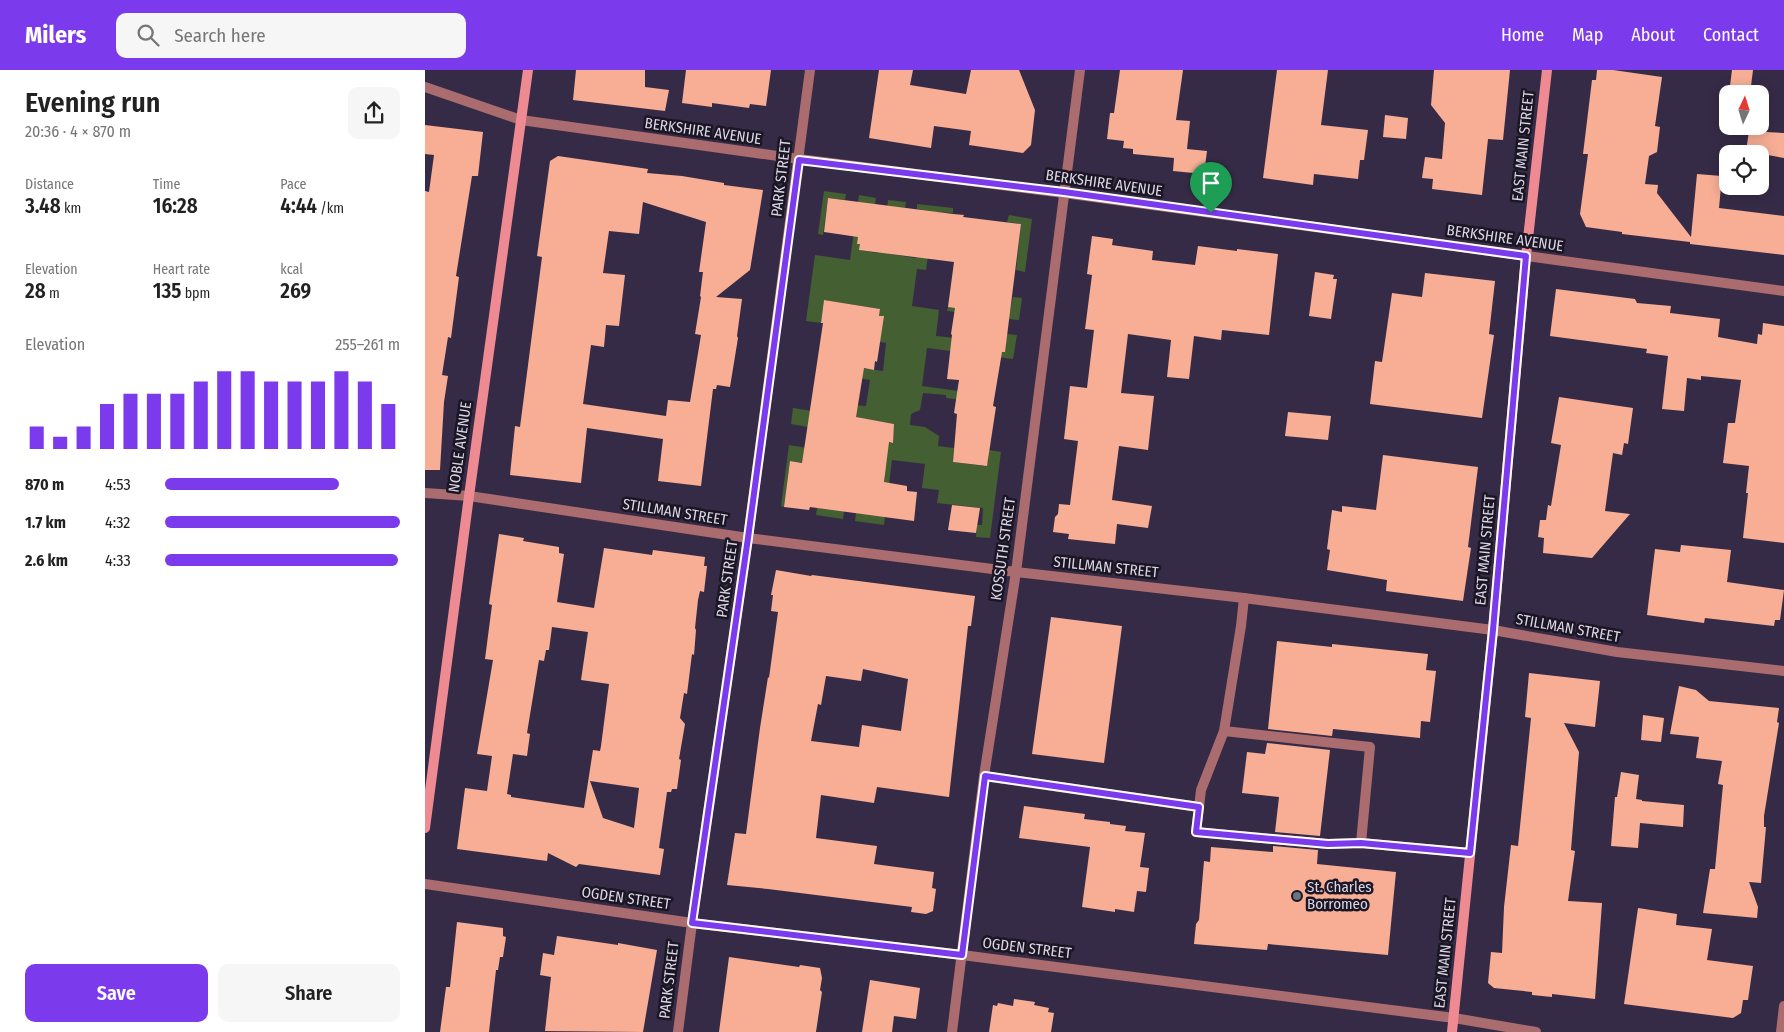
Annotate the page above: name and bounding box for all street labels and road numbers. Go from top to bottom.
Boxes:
street label: EAST MAIN STREET [1508,90,1538,202]
street label: BERKSHIRE AVENUE [643,114,763,148]
street label: PARK STREET [767,138,795,218]
street label: BERKSHIRE AVENUE [1044,166,1164,200]
street label: BERKSHIRE AVENUE [1445,221,1565,255]
street label: NOBLE AVENUE [445,401,475,493]
street label: EAST MAIN STREET [1471,494,1499,606]
street label: STILLMAN STREET [621,495,729,529]
street label: KOSSUTH STREET [987,496,1019,601]
street label: PARK STREET [713,539,741,619]
street label: STILLMAN STREET [1053,553,1159,581]
street label: STILLMAN STREET [1514,610,1622,646]
street label: OGDEN STREET [580,883,672,913]
street label: EAST MAIN STREET [1430,897,1460,1009]
street label: OGDEN STREET [981,934,1073,962]
street label: PARK STREET [655,940,683,1020]

